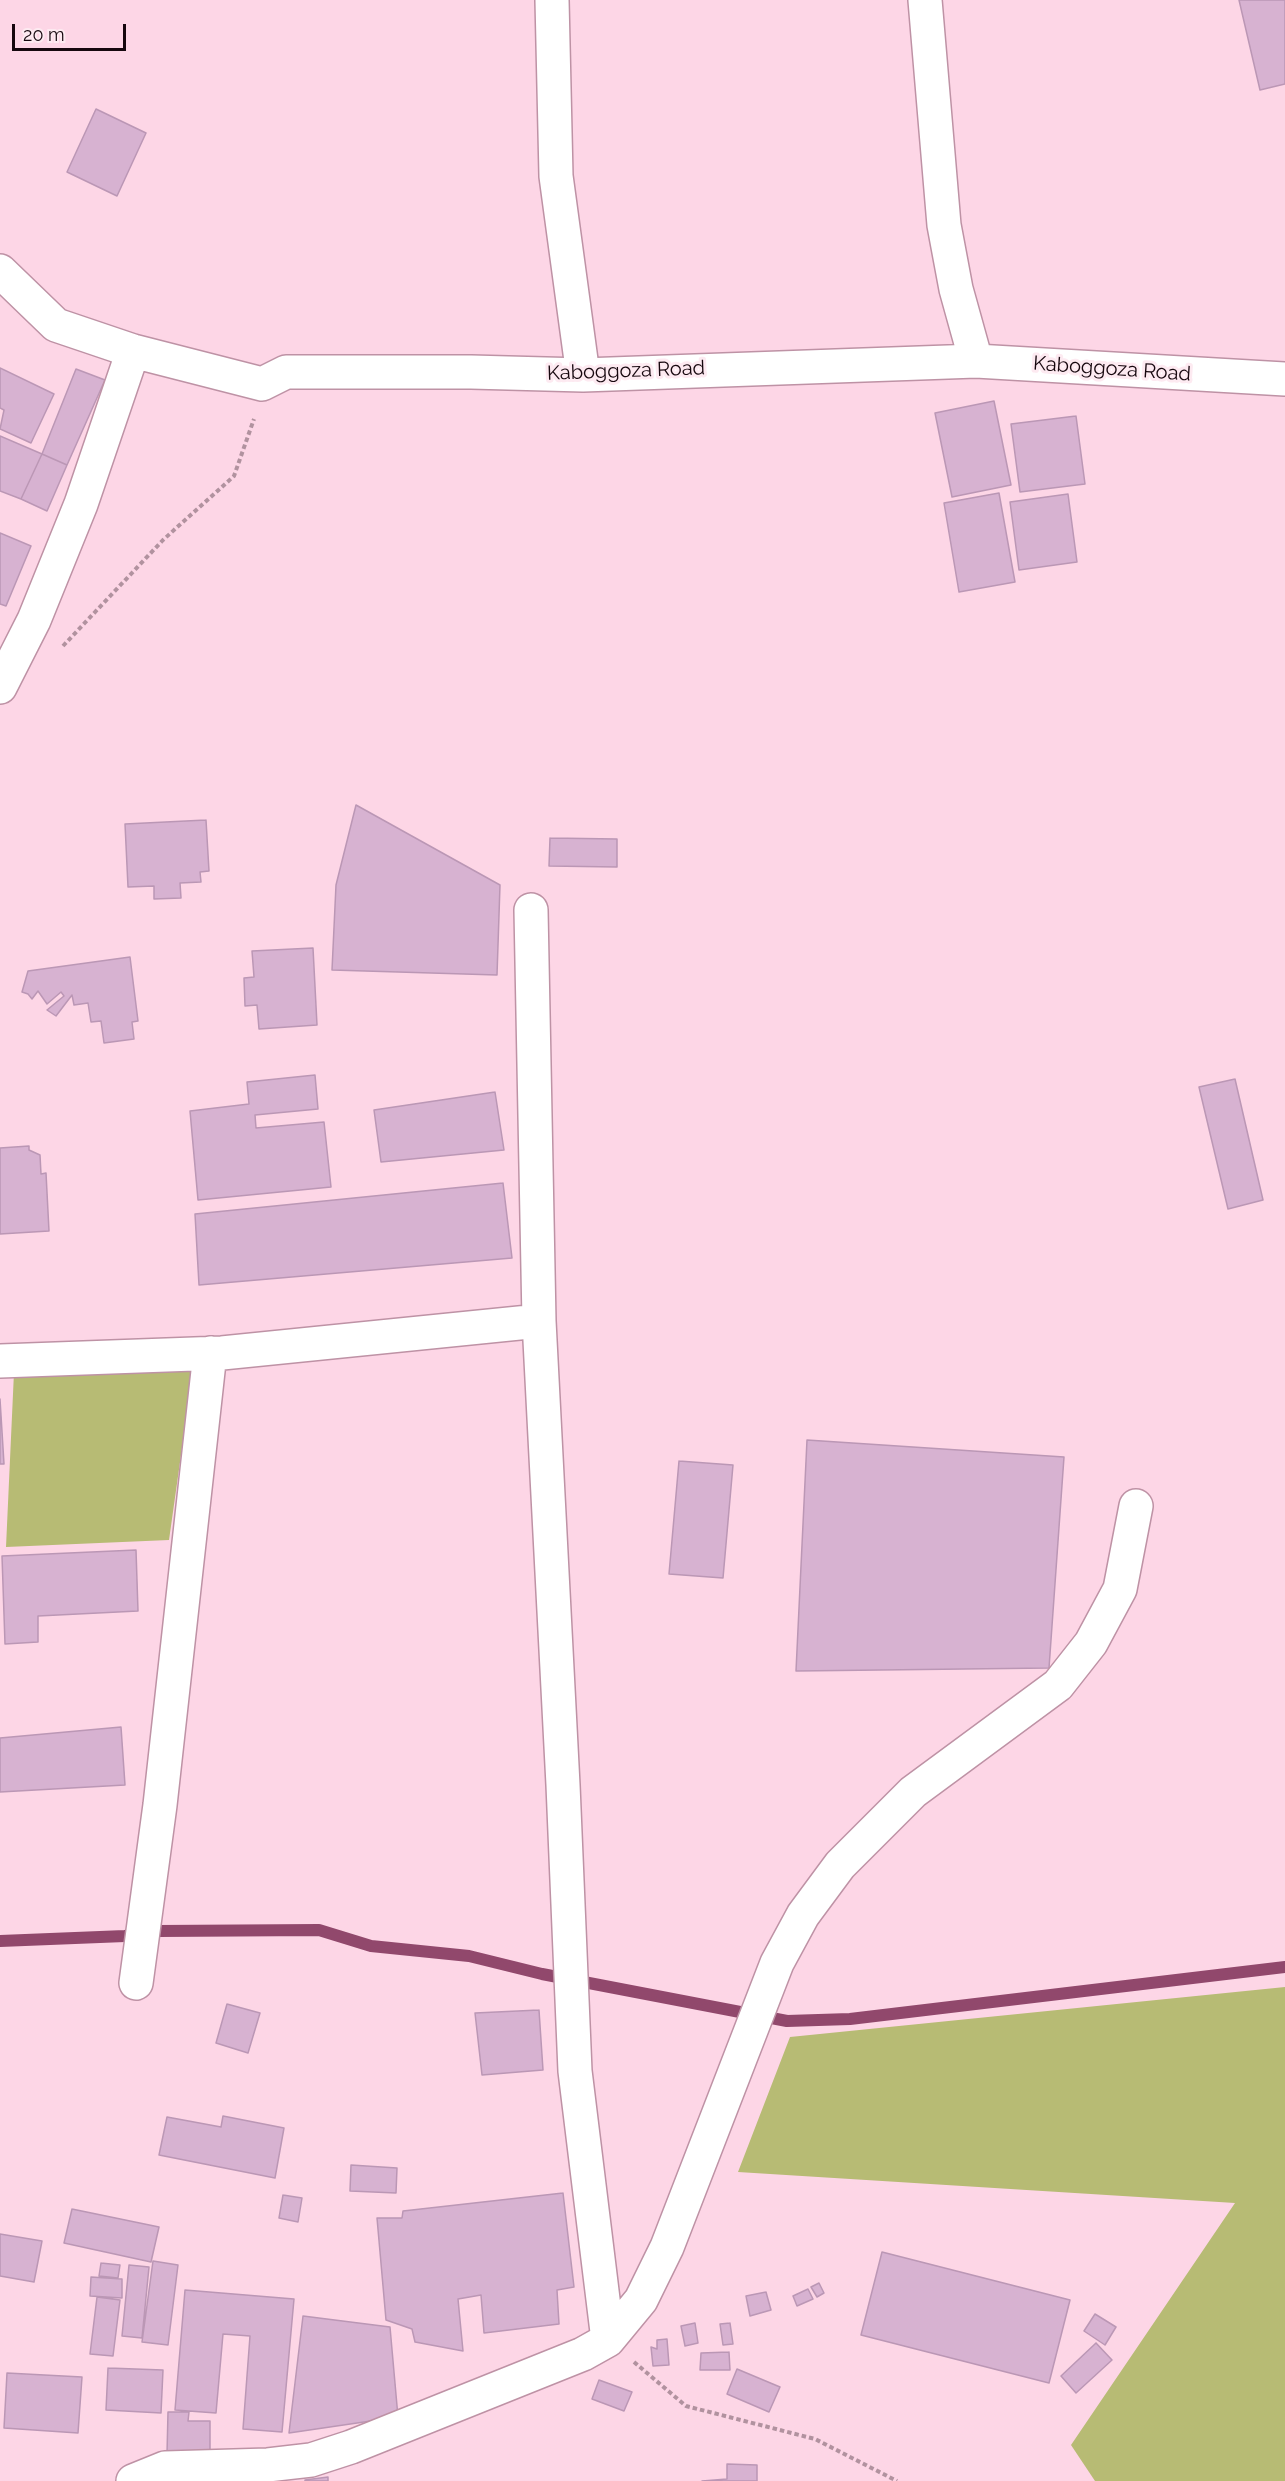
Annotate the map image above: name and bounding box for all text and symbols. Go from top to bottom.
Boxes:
scale bar [15,12,129,50]
text: 20 m [23,24,65,45]
street label: Kaboggoza Road [1032,352,1192,386]
street label: Kaboggoza Road [547,356,705,386]

